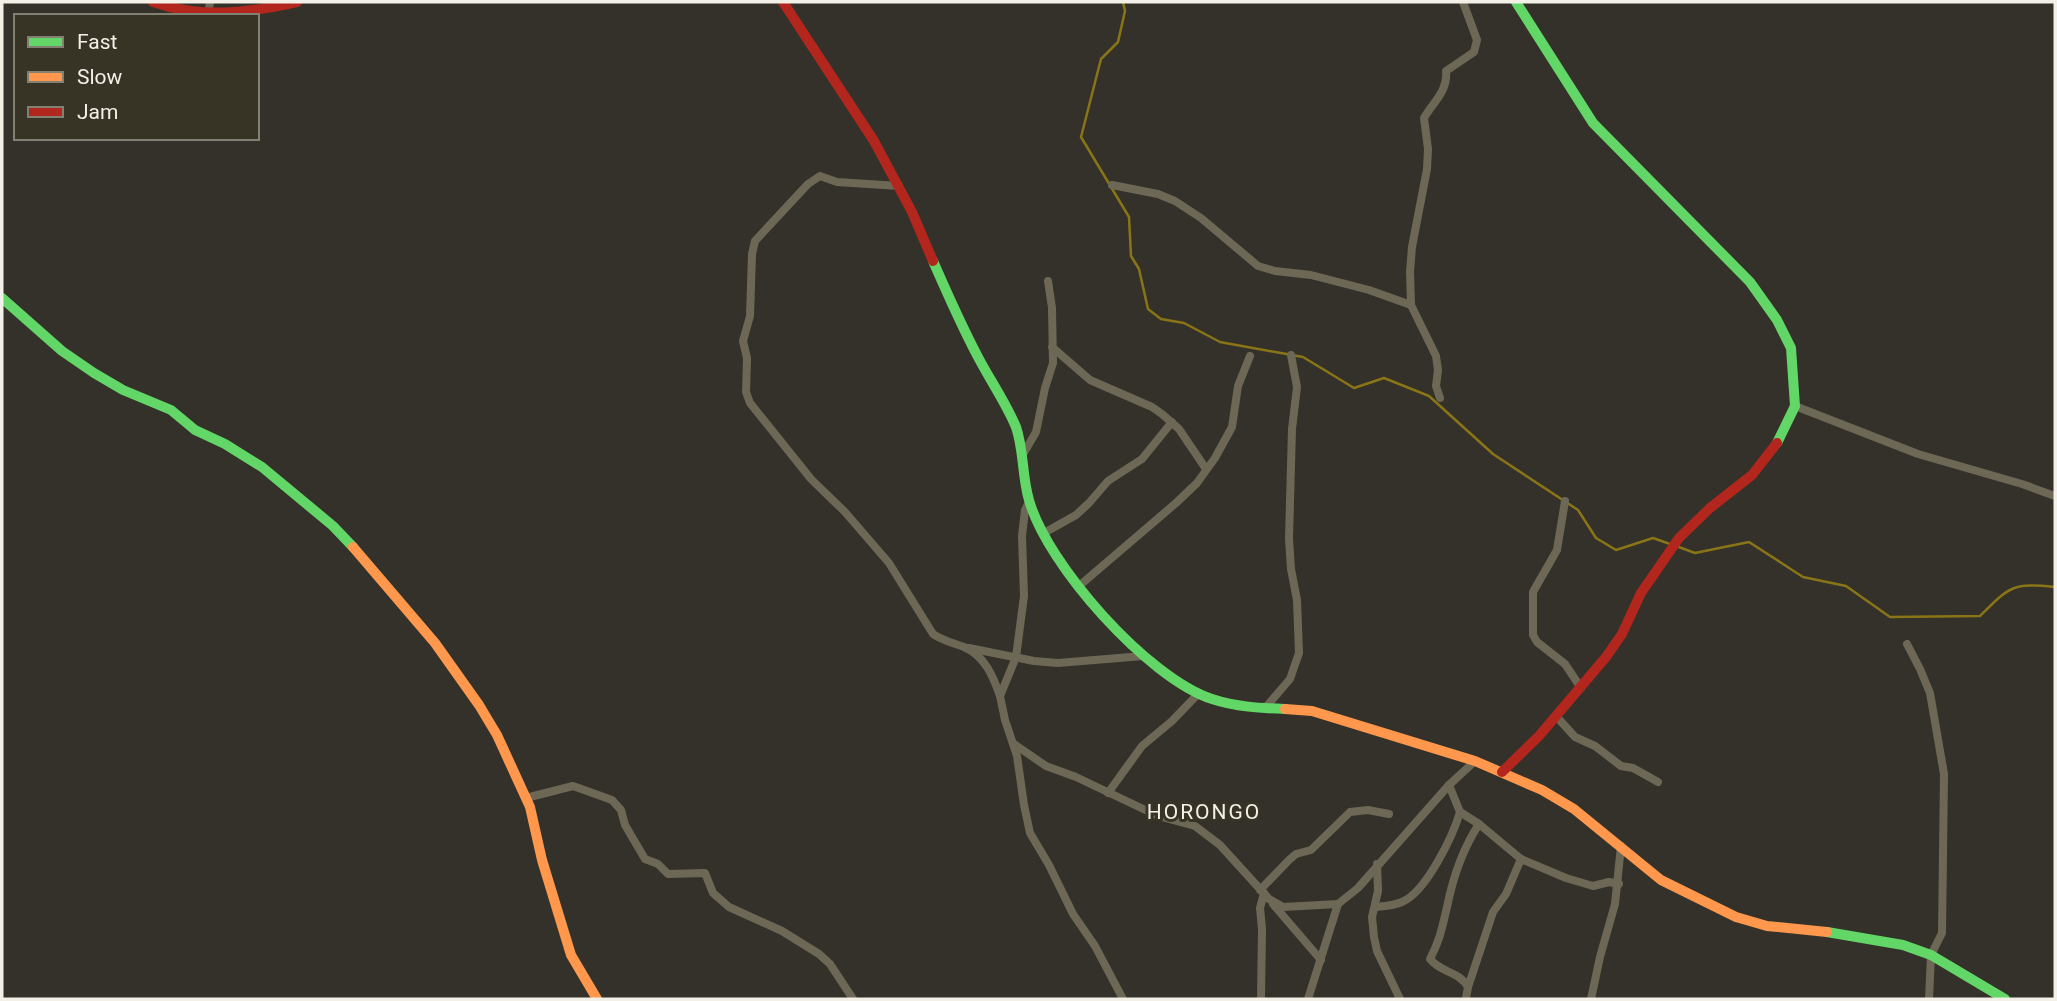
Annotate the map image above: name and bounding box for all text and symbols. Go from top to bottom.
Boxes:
legend [14,14,259,140]
text: Fast [77,30,118,54]
text: Slow [77,65,123,89]
text: Jam [77,100,118,124]
district label: HORONGO [1147,800,1261,824]

